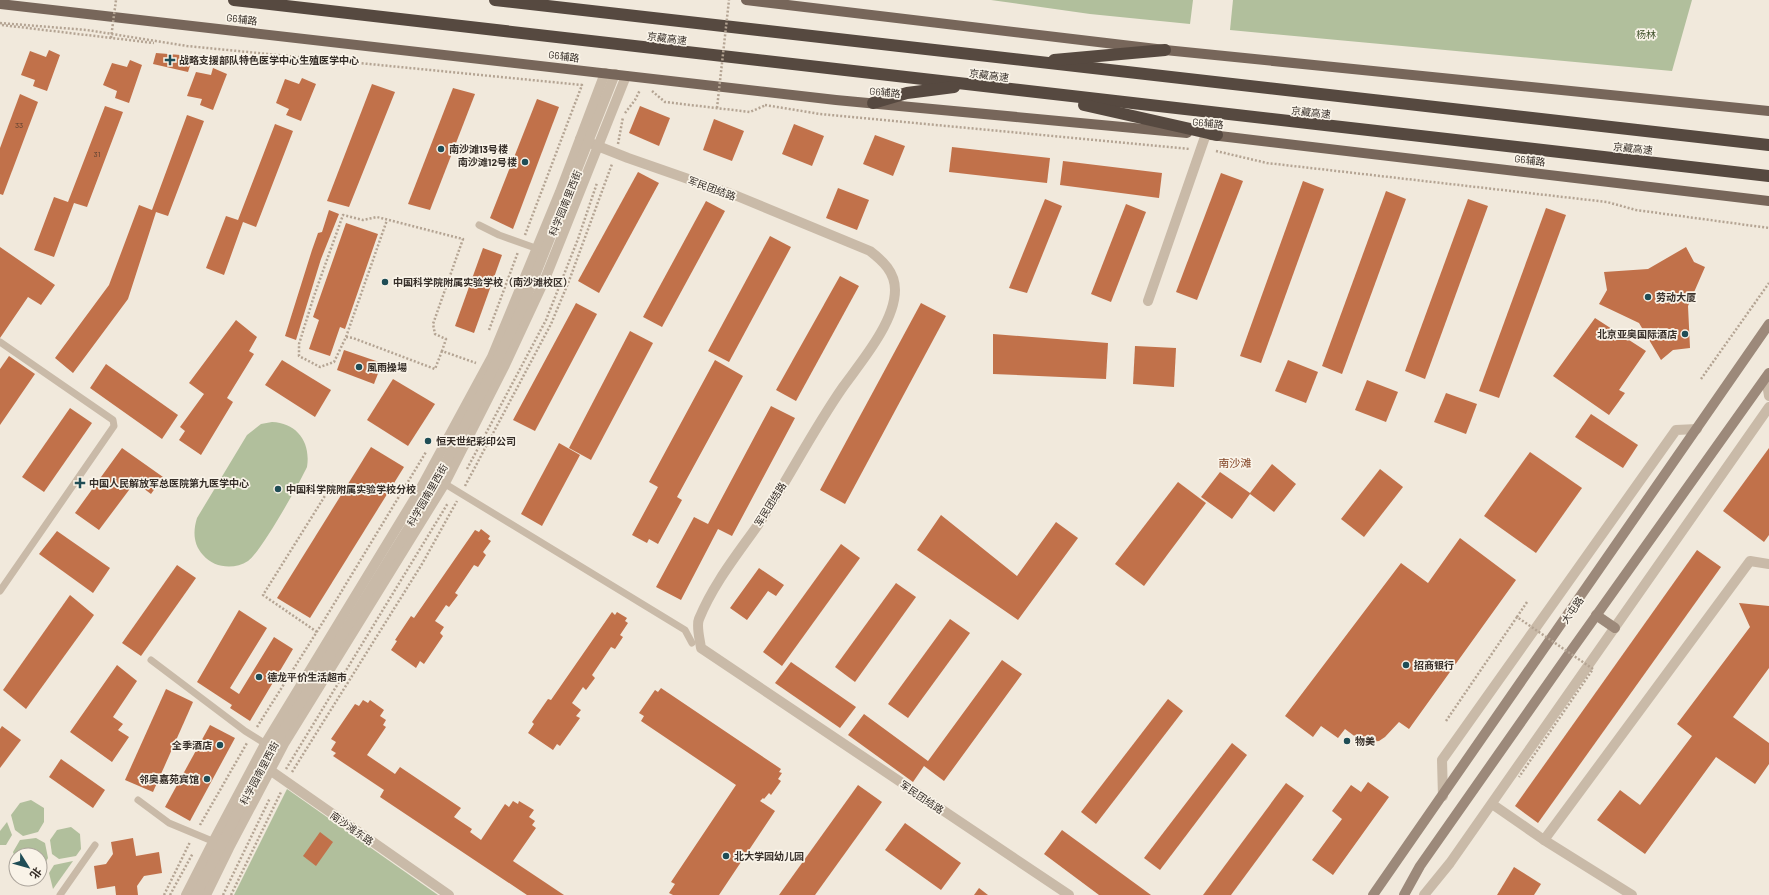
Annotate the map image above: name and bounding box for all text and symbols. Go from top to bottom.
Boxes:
street label: G6辅路 [226,11,258,27]
park label: 杨林 [1636,28,1656,40]
street label: 京藏高速 [646,30,688,46]
street label: G6辅路 [548,48,580,64]
marker: 战略支援部队特色医学中心生殖医学中心 [164,54,176,66]
place label: 战略支援部队特色医学中心生殖医学中心 [179,54,359,66]
street label: 京藏高速 [968,67,1010,83]
street label: G6辅路 [869,85,901,99]
street label: 京藏高速 [1290,104,1332,120]
street label: G6辅路 [1192,115,1224,131]
house number: 33 [15,120,23,130]
street label: 京藏高速 [1612,140,1654,156]
place label: 南沙滩13号楼 [449,143,508,155]
marker: 南沙滩13号楼 [436,144,446,154]
house number: 31 [94,149,101,159]
street label: G6辅路 [1514,152,1546,168]
place label: 南沙滩12号楼 [458,156,517,168]
marker: 南沙滩12号楼 [520,157,530,167]
street label: 科学园南里西街 [546,168,584,238]
street label: 军民团结路 [686,174,738,202]
place label: 中国科学院附属实验学校（南沙滩校区） [393,276,573,288]
marker: 中国科学院附属实验学校（南沙滩校区） [380,277,390,287]
place label: 劳动大厦 [1656,291,1696,303]
marker: 劳动大厦 [1643,292,1653,302]
place label: 北京亚奥国际酒店 [1597,328,1677,340]
marker: 北京亚奥国际酒店 [1680,329,1690,339]
place label: 風雨操場 [367,361,407,373]
marker: 風雨操場 [354,362,364,372]
place label: 恒天世纪彩印公司 [436,435,516,447]
marker: 恒天世纪彩印公司 [423,436,433,446]
district label: 南沙滩 [1219,456,1252,469]
street label: 科学园南里西街 [404,462,450,528]
marker: 中国人民解放军总医院第九医学中心 [74,477,86,489]
place label: 中国人民解放军总医院第九医学中心 [89,477,249,489]
street label: 军民团结路 [752,480,788,528]
place label: 中国科学院附属实验学校分校 [286,483,416,495]
marker: 中国科学院附属实验学校分校 [273,484,283,494]
street label: 大屯路 [1558,594,1586,626]
place label: 招商银行 [1413,659,1454,671]
marker: 招商银行 [1401,660,1411,670]
place label: 德龙平价生活超市 [267,671,347,683]
marker: 德龙平价生活超市 [254,672,264,682]
place label: 物美 [1355,735,1375,747]
marker: 物美 [1342,736,1352,746]
place label: 全季酒店 [171,739,212,751]
street label: 科学园南里西街 [237,739,281,807]
marker: 全季酒店 [215,740,225,750]
place label: 邻奥嘉苑宾馆 [139,773,199,785]
marker: 邻奥嘉苑宾馆 [202,774,212,784]
street label: 军民团结路 [898,778,946,816]
street label: 南沙滩东路 [328,809,376,847]
north arrow [8,847,48,887]
place label: 北大学园幼儿园 [734,850,804,862]
marker: 北大学园幼儿园 [721,851,731,861]
text: 北 [28,865,45,882]

